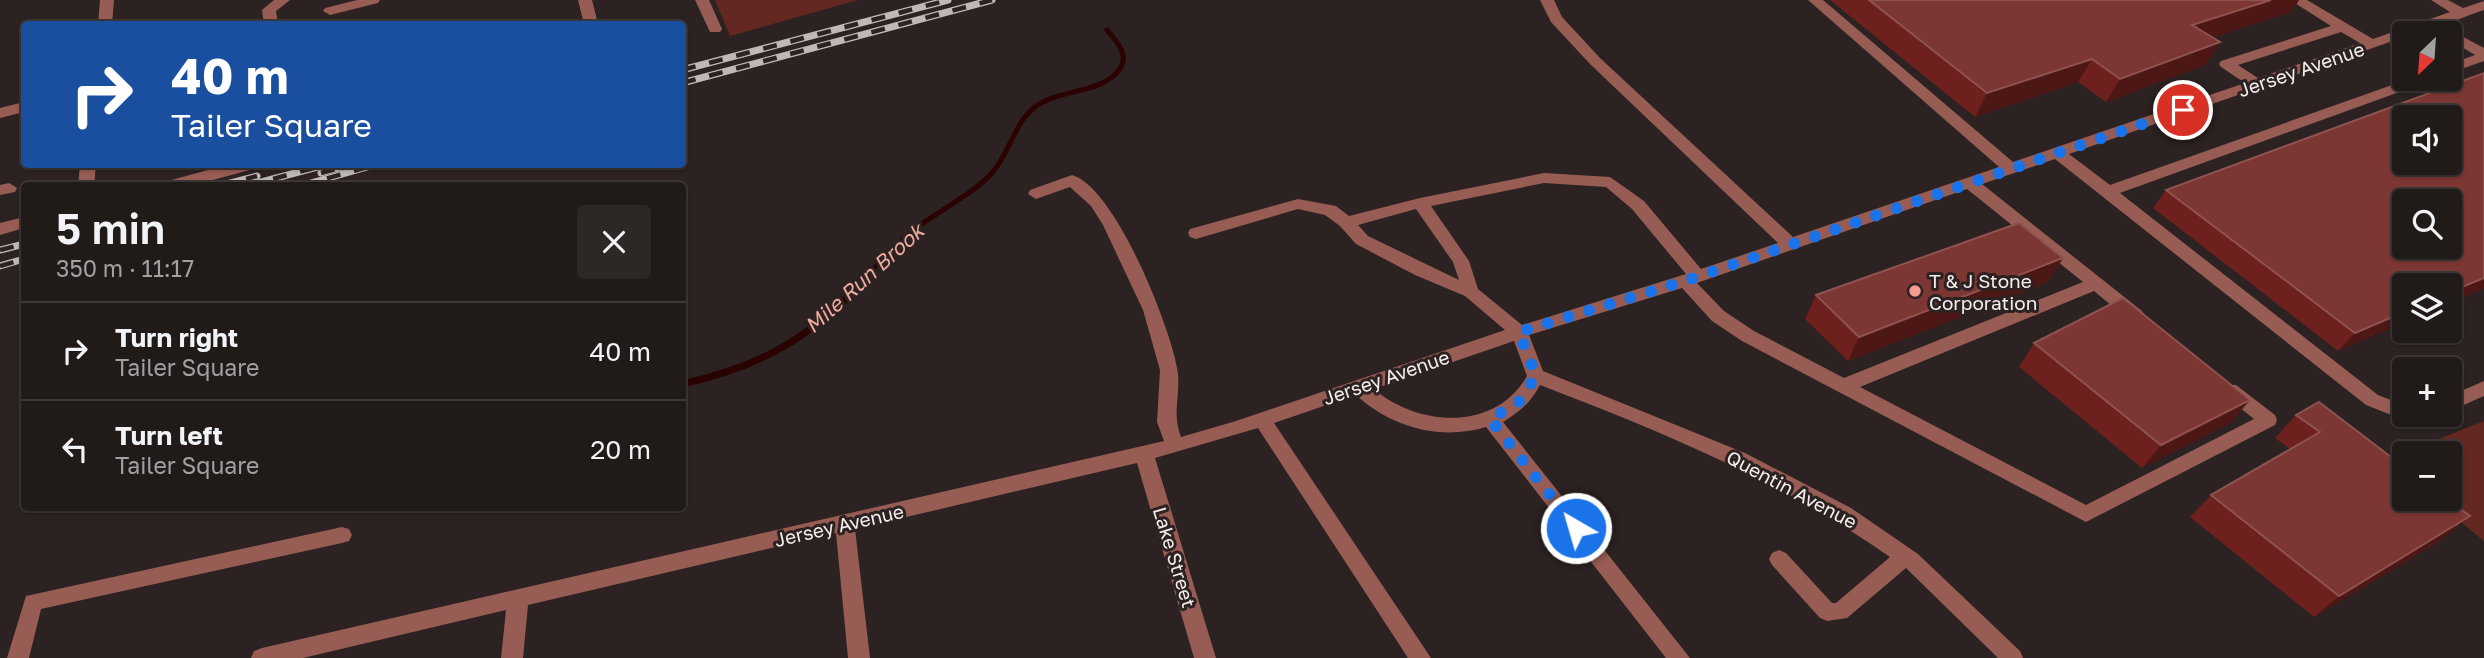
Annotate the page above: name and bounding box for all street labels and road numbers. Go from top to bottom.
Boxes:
street label: Jersey Avenue [2235,37,2367,101]
street label: Jersey Avenue [1320,345,1452,409]
street label: Quentin Avenue [1723,445,1861,533]
street label: Jersey Avenue [772,499,906,551]
street label: Lake Street [1149,504,1201,610]

